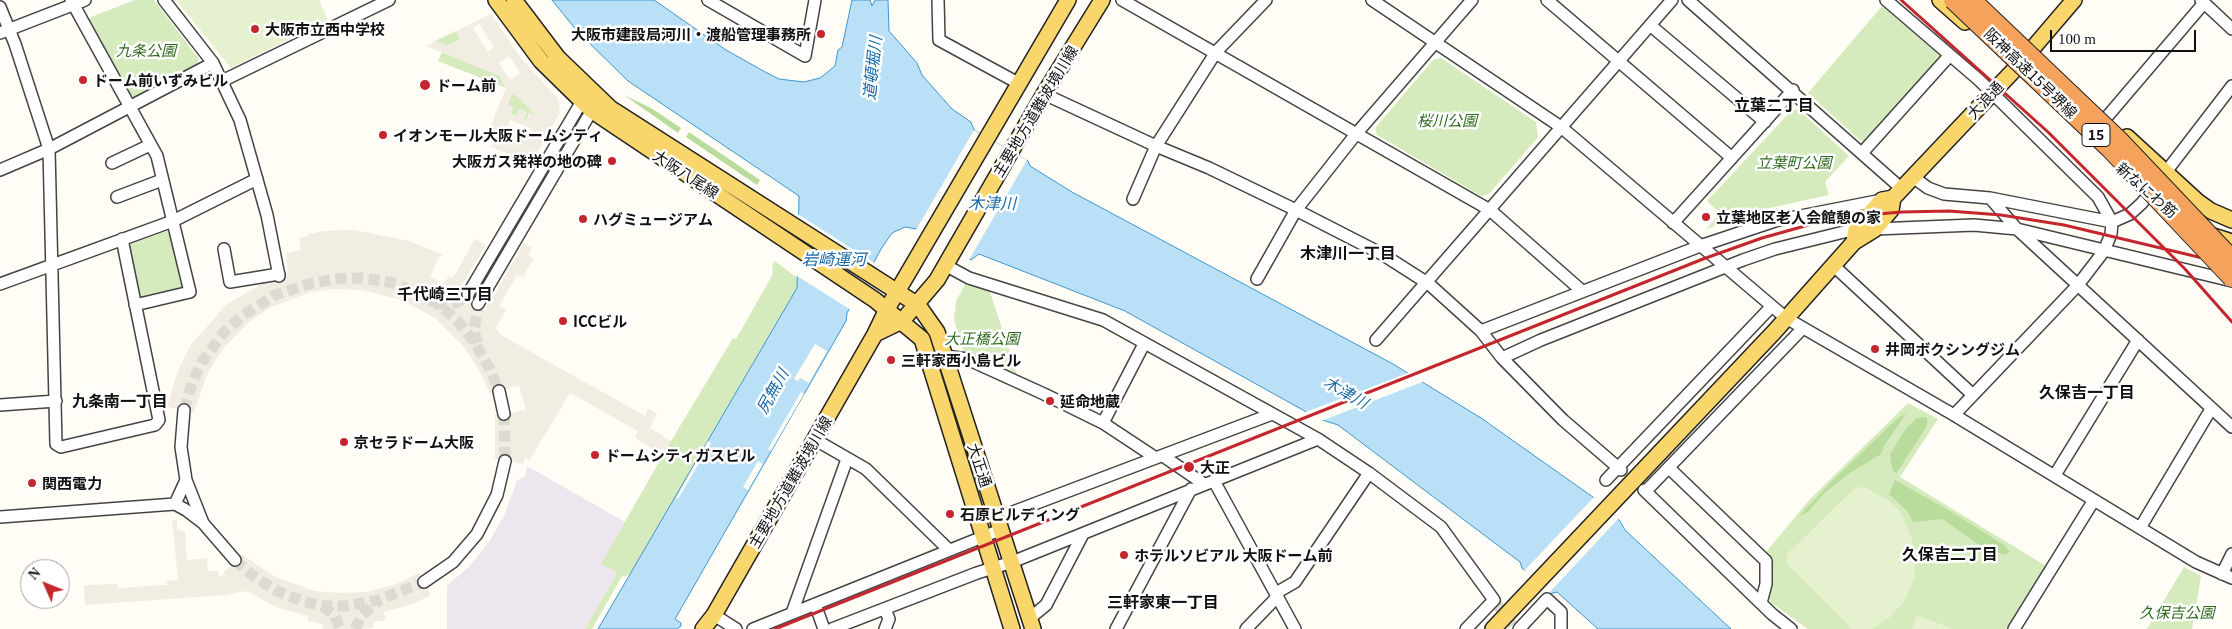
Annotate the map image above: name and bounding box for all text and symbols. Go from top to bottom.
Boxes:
place label: 大阪市立西中学校 [265,20,385,38]
scale bar [2052,20,2198,52]
marker: 大阪市立西中学校 [249,23,261,35]
street label: 阪神高速15号堺線 [1981,24,2081,122]
place label: 大阪市建設局河川・渡船管理事務所 [571,25,811,43]
marker: 大阪市建設局河川・渡船管理事務所 [815,28,827,40]
text: 100 m [2058,31,2096,47]
water label: 道頓堀川 [859,35,885,101]
park label: 九条公園 [116,41,176,59]
street label: 主要地方道難波境川線 [989,42,1081,180]
place label: ドーム前いずみビル [93,71,228,89]
marker: ドーム前いずみビル [77,74,89,86]
place label: ドーム前 [436,76,496,94]
street label: 大浪通 [1963,77,2007,123]
marker: ドーム前 [418,78,432,92]
district label: 立葉二丁目 [1734,95,1814,115]
park label: 桜川公園 [1417,111,1477,129]
road number: 15 [2082,124,2110,146]
place label: イオンモール大阪ドームシティ [393,126,603,144]
marker: イオンモール大阪ドームシティ [377,129,389,141]
street label: 大阪八尾線 [650,146,722,202]
place label: 大阪ガス発祥の地の碑 [452,152,602,170]
park label: 立葉町公園 [1757,153,1831,171]
marker: 大阪ガス発祥の地の碑 [606,155,618,167]
street label: 新なにわ筋 [2113,159,2181,221]
water label: 木津川 [968,193,1016,213]
place label: 立葉地区老人会館憩の家 [1716,208,1881,226]
place label: ハグミュージアム [593,210,713,228]
marker: 立葉地区老人会館憩の家 [1700,211,1712,223]
marker: ハグミュージアム [577,213,589,225]
district label: 木津川一丁目 [1300,243,1396,263]
water label: 岩崎運河 [802,249,866,269]
district label: 千代崎三丁目 [397,284,493,304]
place label: ICCビル [573,312,627,330]
marker: ICCビル [557,315,569,327]
park label: 大正橋公園 [945,329,1019,347]
place label: 井岡ボクシングジム [1885,340,2020,358]
marker: 井岡ボクシングジム [1869,343,1881,355]
place label: 三軒家西小島ビル [901,351,1021,369]
marker: 三軒家西小島ビル [885,354,897,366]
water label: 尻無川 [752,365,792,417]
water label: 木津川 [1320,372,1372,412]
district label: 久保吉一丁目 [2039,382,2135,402]
district label: 九条南一丁目 [72,391,168,411]
place label: 延命地蔵 [1060,392,1120,410]
marker: 延命地蔵 [1044,395,1056,407]
street label: 主要地方道難波境川線 [745,413,835,551]
place label: 京セラドーム大阪 [354,433,474,451]
marker: 京セラドーム大阪 [338,436,350,448]
street label: 大正通 [964,441,996,489]
place label: ドームシティガスビル [605,446,755,464]
marker: ドームシティガスビル [589,449,601,461]
place label: 大正 [1200,458,1230,476]
marker: 大正 [1182,460,1196,474]
place label: 関西電力 [42,474,102,492]
marker: 関西電力 [26,477,38,489]
place label: 石原ビルディング [960,505,1080,523]
marker: 石原ビルディング [944,508,956,520]
district label: 久保吉二丁目 [1902,544,1998,564]
place label: ホテルソビアル 大阪ドーム前 [1134,546,1332,564]
marker: ホテルソビアル 大阪ドーム前 [1118,549,1130,561]
north arrow [20,559,70,609]
text: N [26,565,43,583]
district label: 三軒家東一丁目 [1107,592,1219,612]
park label: 久保吉公園 [2140,603,2214,621]

